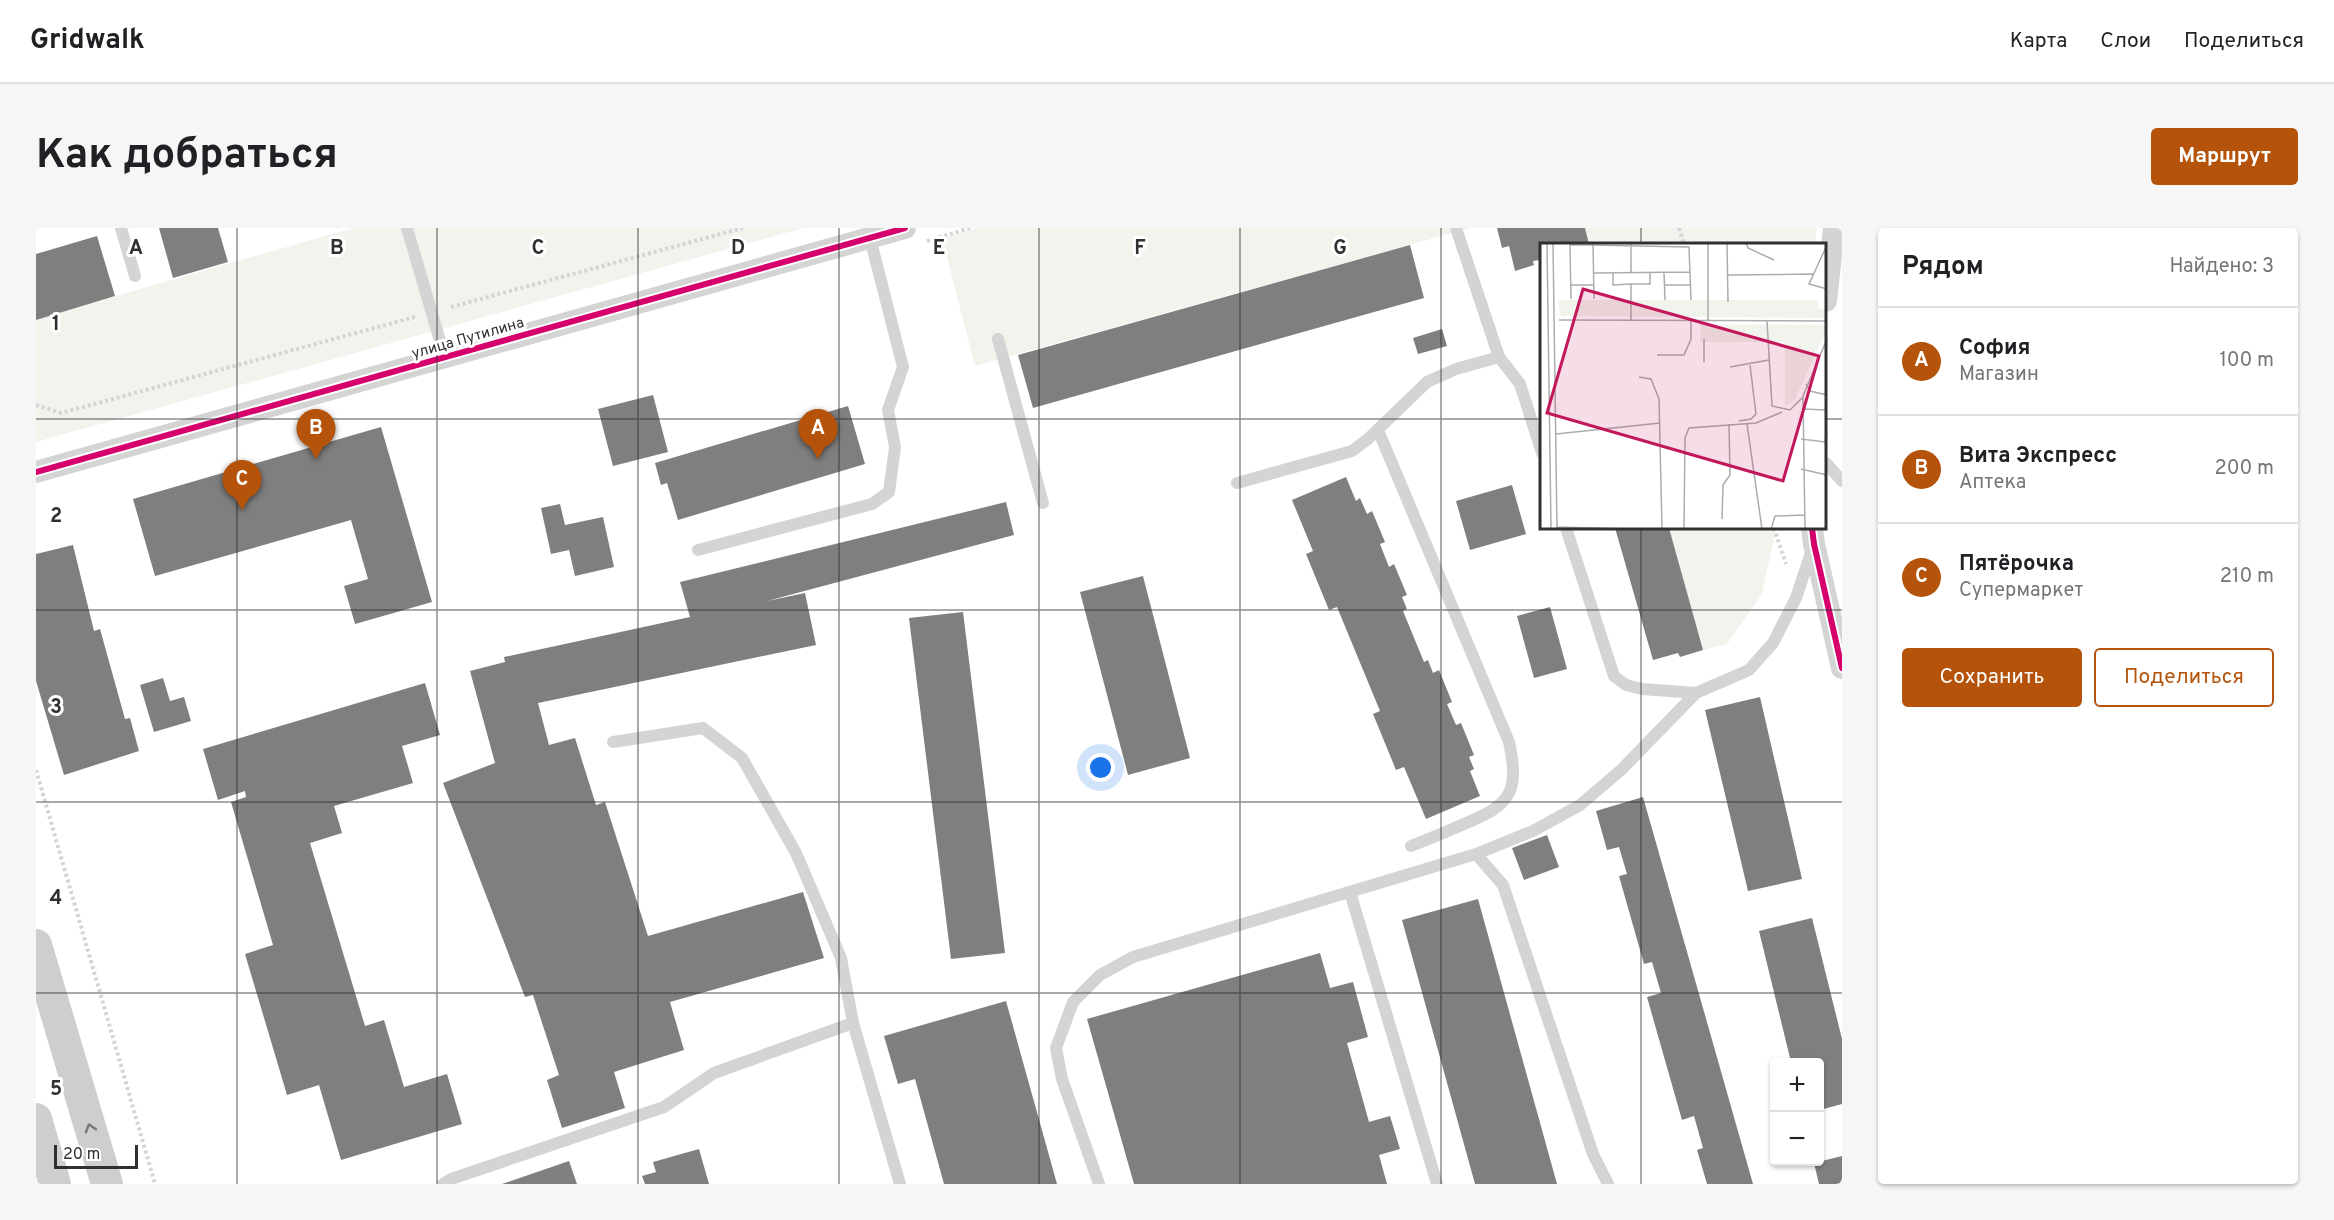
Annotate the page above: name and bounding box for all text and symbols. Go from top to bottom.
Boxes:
text: Gridwalk [30,23,145,59]
text: Карта [2010,28,2067,55]
text: Слои [2100,28,2151,55]
text: Поделиться [2184,28,2304,55]
button: Маршрут [2151,128,2298,185]
text: Как добраться [36,130,338,183]
text: A [129,236,143,262]
text: B [330,236,344,262]
text: C [532,236,544,262]
text: D [731,236,745,262]
text: E [933,236,945,262]
text: F [1134,236,1146,262]
text: G [1333,236,1347,262]
inset map [1540,243,1827,530]
text: Рядом [1902,251,1984,284]
text: Найдено: 3 [2170,254,2274,280]
text: 1 [52,312,60,338]
street label: улица Путилина [410,314,526,364]
text: София [1959,335,2030,362]
text: A [1914,348,1929,374]
text: 100 m [2219,348,2274,374]
text: Магазин [1959,362,2039,388]
pin: B [296,410,336,459]
pin: A [798,410,838,459]
text: Вита Экспресс [1959,443,2117,470]
text: B [1915,456,1928,482]
text: 200 m [2215,456,2274,482]
pin: C [222,460,262,510]
text: Аптека [1959,470,2026,496]
text: 2 [50,504,62,530]
text: Пятёрочка [1959,551,2074,578]
text: C [1915,564,1928,590]
text: 210 m [2220,564,2274,590]
text: Супермаркет [1959,578,2083,604]
button: Сохранить [1902,648,2082,707]
button: Поделиться [2094,648,2274,707]
text: 3 [50,695,62,721]
your location [1086,753,1115,782]
text: 4 [50,886,62,912]
map controls [1770,1058,1824,1166]
button: + [1770,1058,1824,1112]
text: 5 [50,1077,62,1103]
button: − [1770,1112,1824,1166]
one-way arrow [85,1123,97,1134]
scale bar [54,1142,138,1170]
text: 20 m [63,1145,100,1165]

